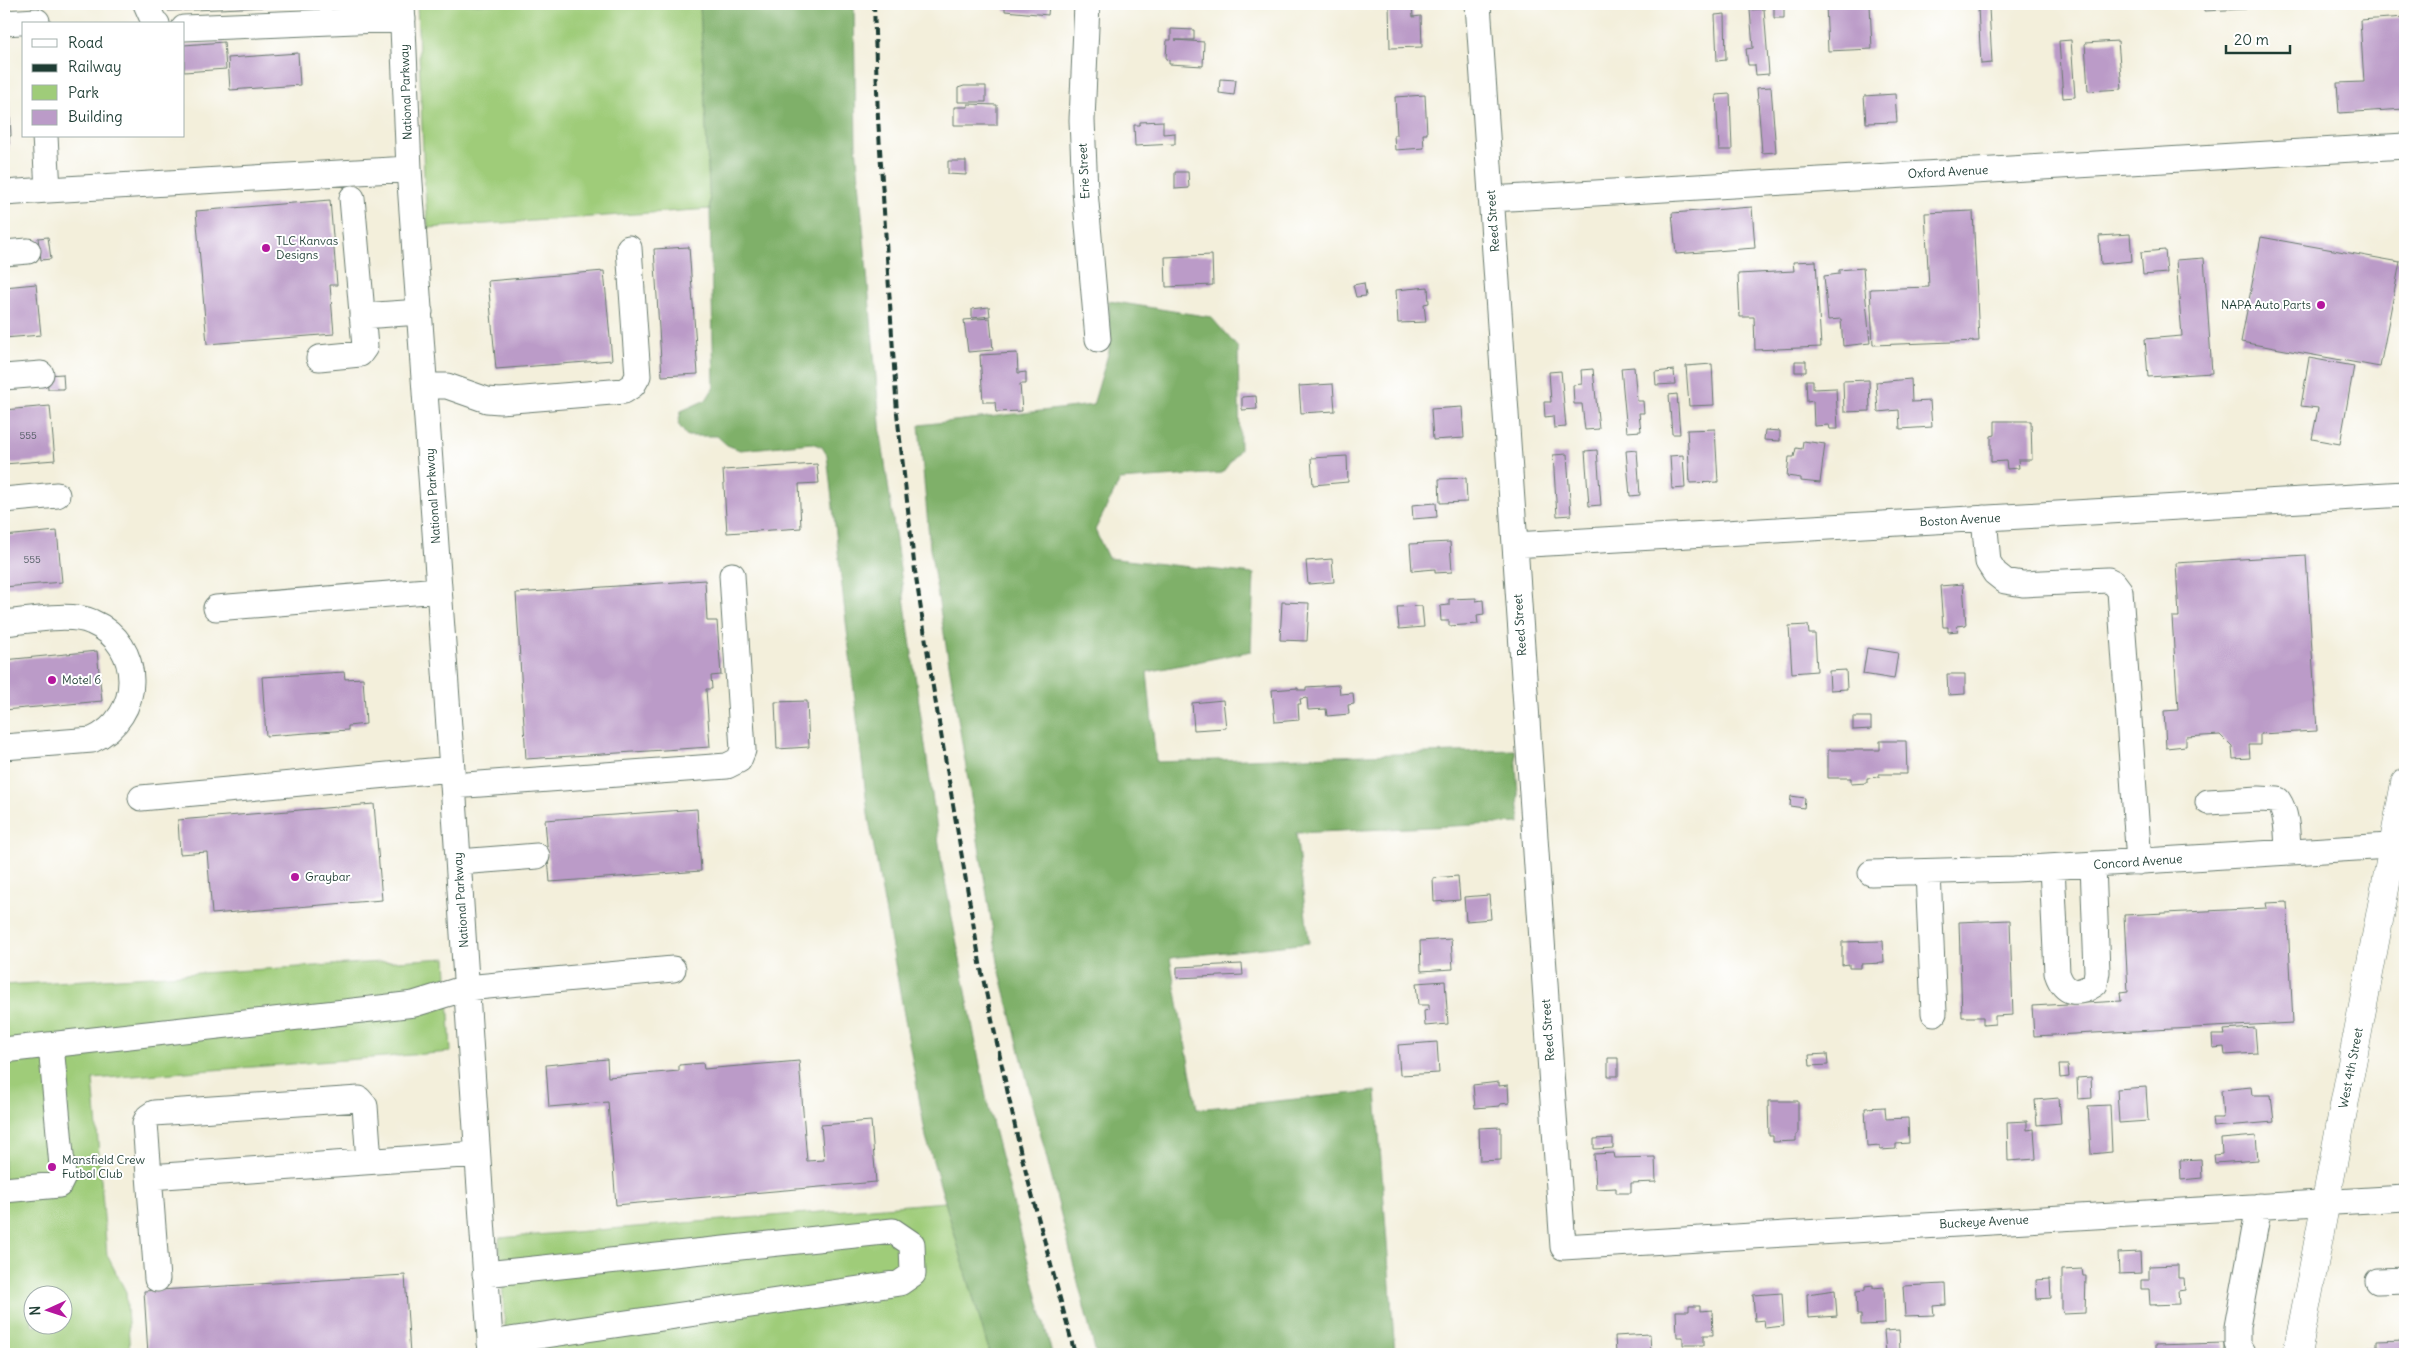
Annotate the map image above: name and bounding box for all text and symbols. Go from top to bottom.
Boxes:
legend [22,22,185,138]
scale bar [2226,22,2290,54]
text: 20 m [2234,30,2269,49]
text: Road [68,33,103,52]
street label: National Parkway [396,44,415,140]
text: Railway [68,57,122,76]
text: Park [68,83,99,102]
text: Building [68,107,123,126]
street label: Erie Street [1075,143,1092,199]
street label: Oxford Avenue [1907,162,1989,181]
street label: Reed Street [1483,189,1502,253]
place label: TLC Kanvas Designs [276,233,338,262]
marker: TLC Kanvas Designs [260,242,272,254]
place label: NAPA Auto Parts [2221,297,2311,312]
marker: NAPA Auto Parts [2315,299,2327,311]
house number: 555 [19,429,37,442]
street label: National Parkway [422,448,443,544]
street label: Boston Avenue [1919,510,2001,529]
house number: 555 [23,553,41,566]
street label: Reed Street [1510,593,1529,657]
place label: Motel 6 [62,672,101,687]
marker: Motel 6 [46,674,58,686]
street label: Concord Avenue [2093,851,2183,872]
street label: National Parkway [450,852,471,948]
place label: Graybar [305,869,351,884]
marker: Graybar [289,871,301,883]
street label: Reed Street [1538,998,1557,1062]
street label: West 4th Street [2335,1026,2366,1110]
place label: Mansfield Crew Futbol Club [62,1152,145,1181]
marker: Mansfield Crew Futbol Club [46,1161,58,1173]
street label: Buckeye Avenue [1939,1212,2029,1231]
north arrow [22,1286,72,1336]
text: N [26,1305,44,1316]

